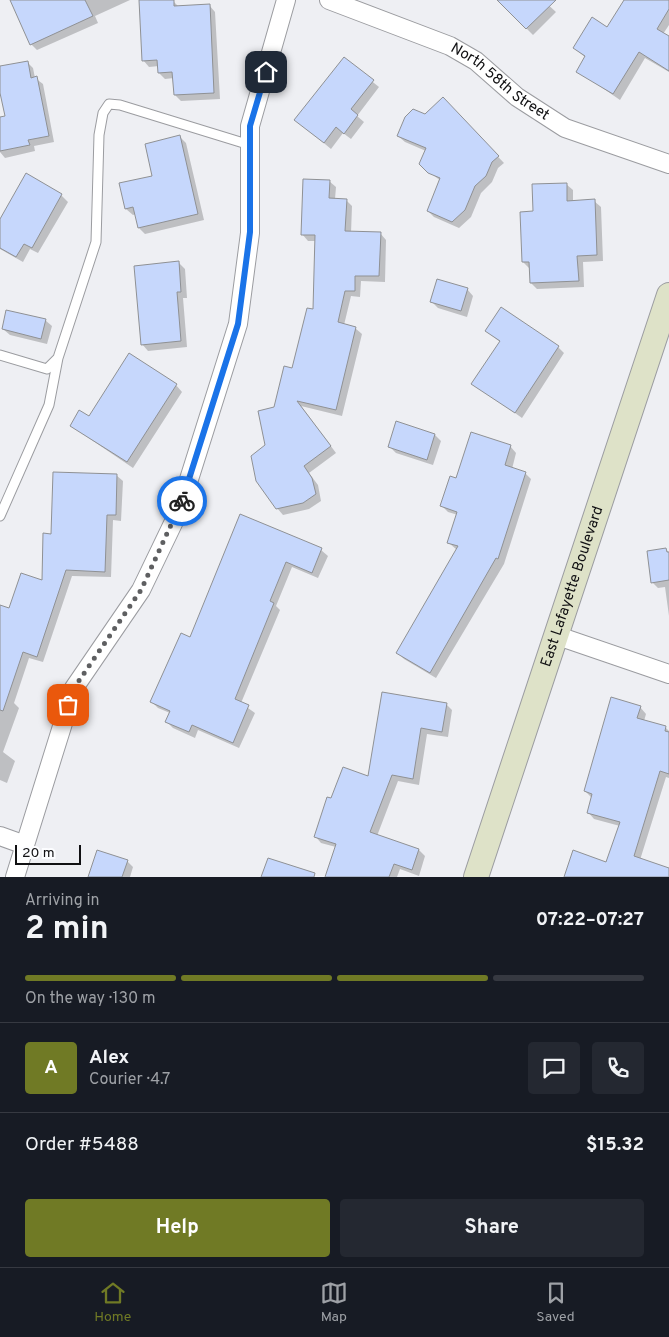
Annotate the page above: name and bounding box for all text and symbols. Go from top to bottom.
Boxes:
street label: North 58th Street [447,39,553,125]
pin [245,51,287,93]
icon: home [252,58,280,86]
courier [157,476,207,526]
icon: bike [168,487,196,515]
street label: East Lafayette Boulevard [537,504,608,669]
pin [47,684,89,726]
icon: bag [54,691,82,719]
scale bar [15,842,81,865]
text: 20 m [22,845,55,862]
text: Arriving in [25,891,100,911]
text: 07:22–07:27 [536,908,644,932]
text: 2 min [25,910,109,950]
text: On the way · 130 m [25,989,156,1009]
button: chat [528,1042,580,1094]
button: phone [592,1042,644,1094]
text: Alex [89,1046,129,1070]
text: A [44,1056,58,1080]
text: Courier · 4.7 [89,1070,170,1090]
text: Order #5488 [25,1133,139,1157]
text: $15.32 [586,1133,644,1157]
button: Help [25,1199,330,1257]
button: Share [340,1199,644,1257]
tab: Home [94,1279,131,1326]
tab: Map [320,1279,348,1326]
tab: Saved [536,1279,575,1326]

